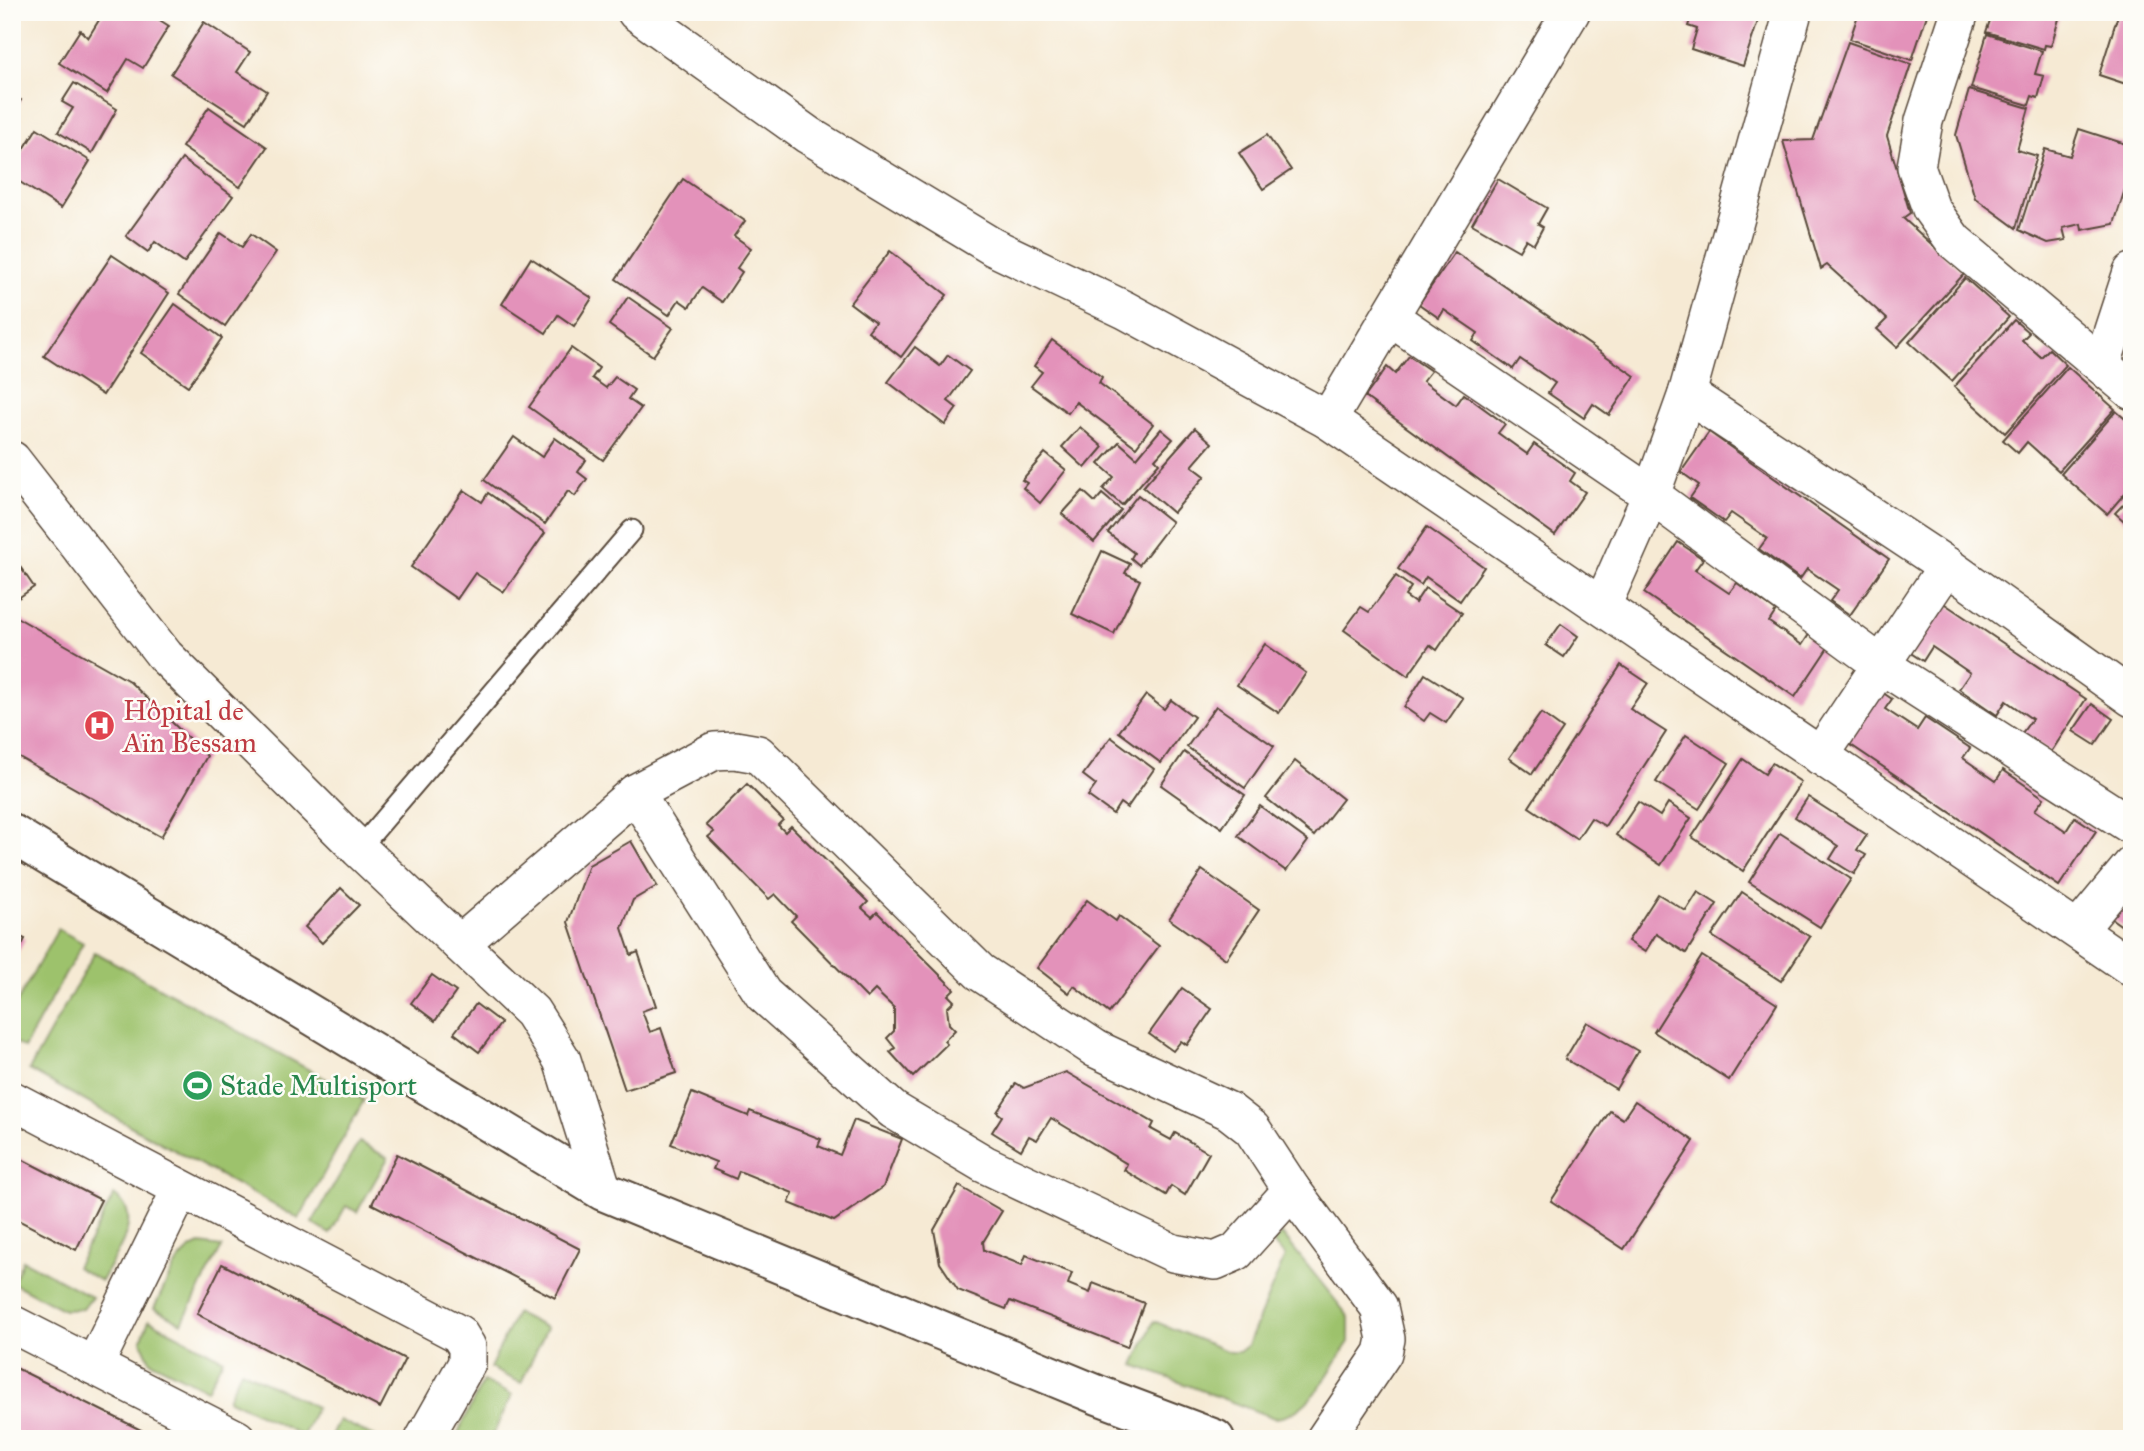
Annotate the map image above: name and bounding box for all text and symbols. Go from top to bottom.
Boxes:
place label: Hôpital de Aïn Bessam [122,693,257,760]
hospital icon: Hôpital de Aïn Bessam [83,709,117,743]
sports icon: Stade Multisport [180,1068,214,1102]
place label: Stade Multisport [220,1068,417,1103]

